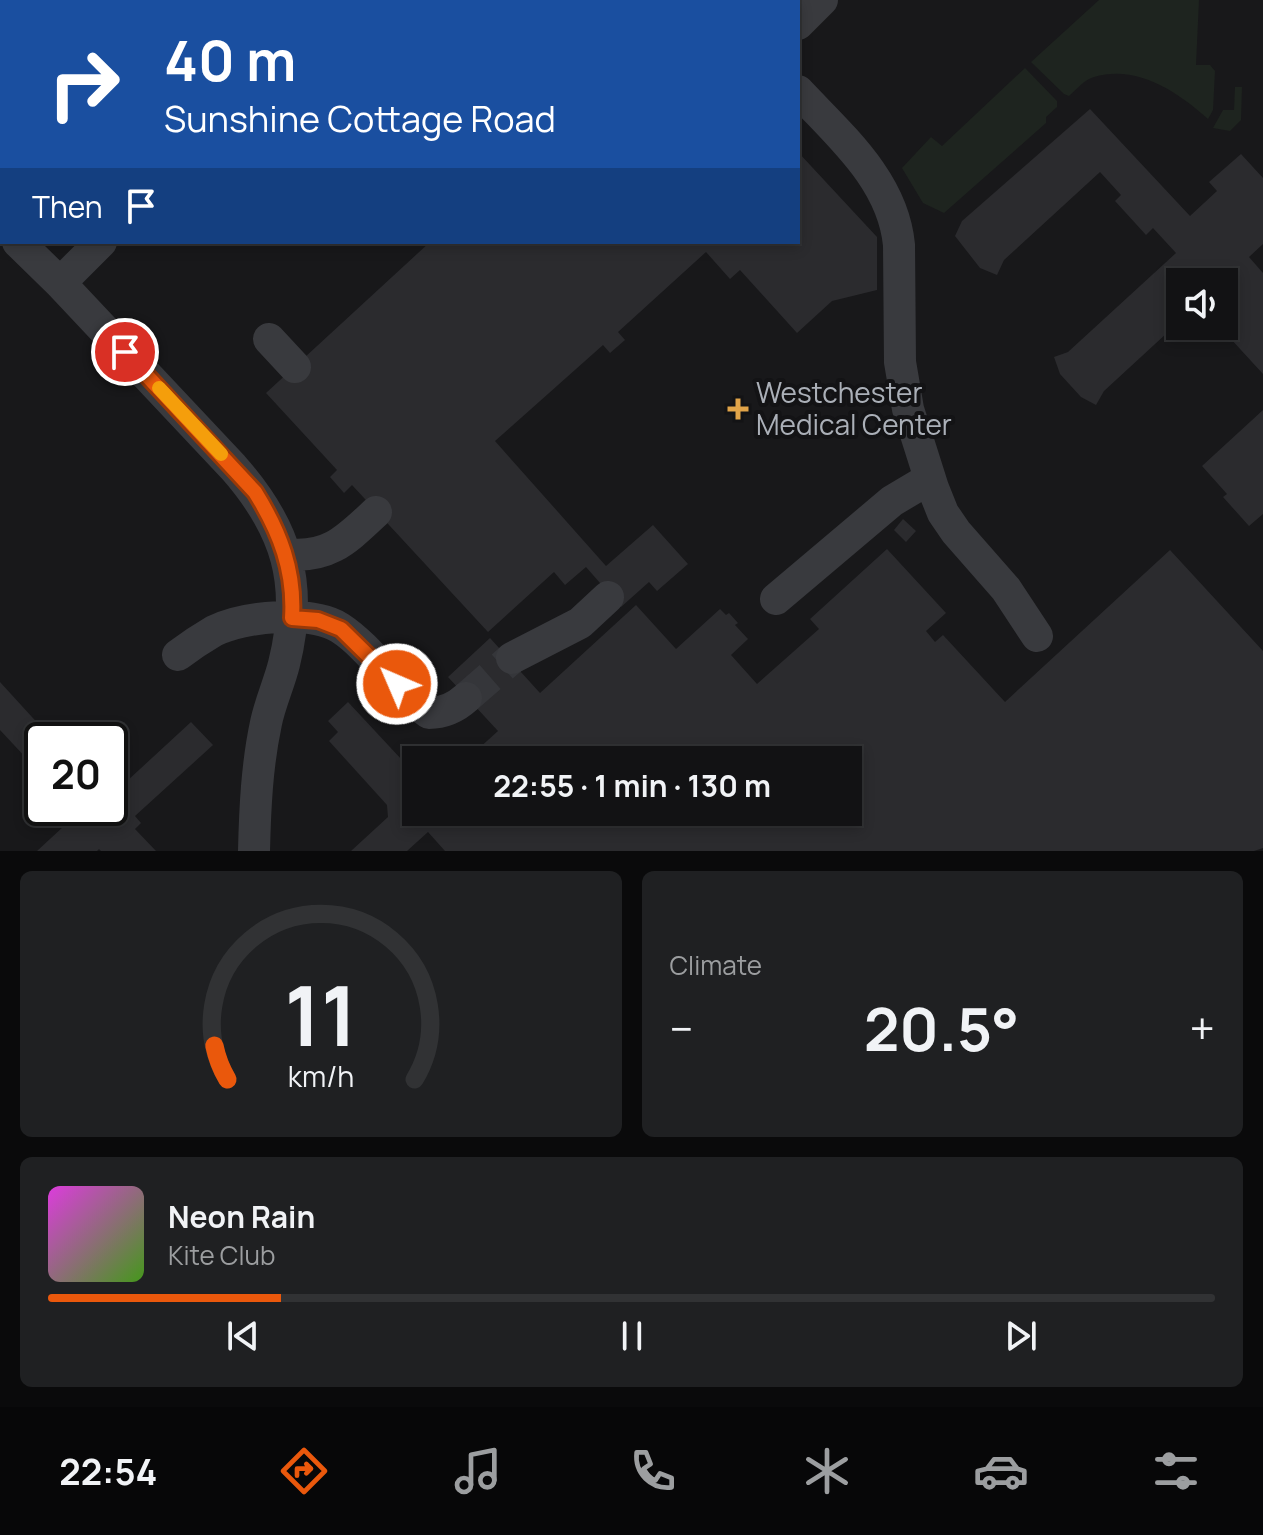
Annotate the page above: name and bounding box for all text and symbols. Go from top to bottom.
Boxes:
text: 40 m [164,21,296,98]
icon: right [32,32,136,136]
text: Sunshine Cottage Road [164,94,556,143]
icon: arrive [119,184,163,228]
text: Then [32,186,103,227]
map controls [1166,268,1238,340]
button: sound [1166,268,1238,340]
pin [91,318,159,386]
icon: arrive [103,330,147,374]
place label: Westchester Medical Center [756,373,952,443]
marker: Westchester Medical Center [727,398,749,420]
position arrow [355,642,439,726]
speed limit sign: 20 [24,722,128,826]
text: 22:55 · 1 min · 130 m [493,765,771,806]
text: Climate [670,947,762,983]
text: 11 [284,957,357,1071]
text: 20.5° [864,987,1019,1069]
text: − [670,998,693,1058]
text: + [1190,998,1215,1058]
text: km/h [288,1057,354,1096]
text: Neon Rain [168,1196,315,1237]
text: Kite Club [168,1237,275,1273]
icon: previous [221,1314,265,1358]
icon: pause [610,1314,654,1358]
icon: next [999,1314,1043,1358]
icon: directions [276,1443,332,1499]
icon: music [450,1443,506,1499]
icon: phone [625,1443,681,1499]
icon: climate [799,1443,855,1499]
icon: car [973,1443,1029,1499]
icon: filters [1148,1443,1204,1499]
text: 22:54 [59,1447,157,1496]

